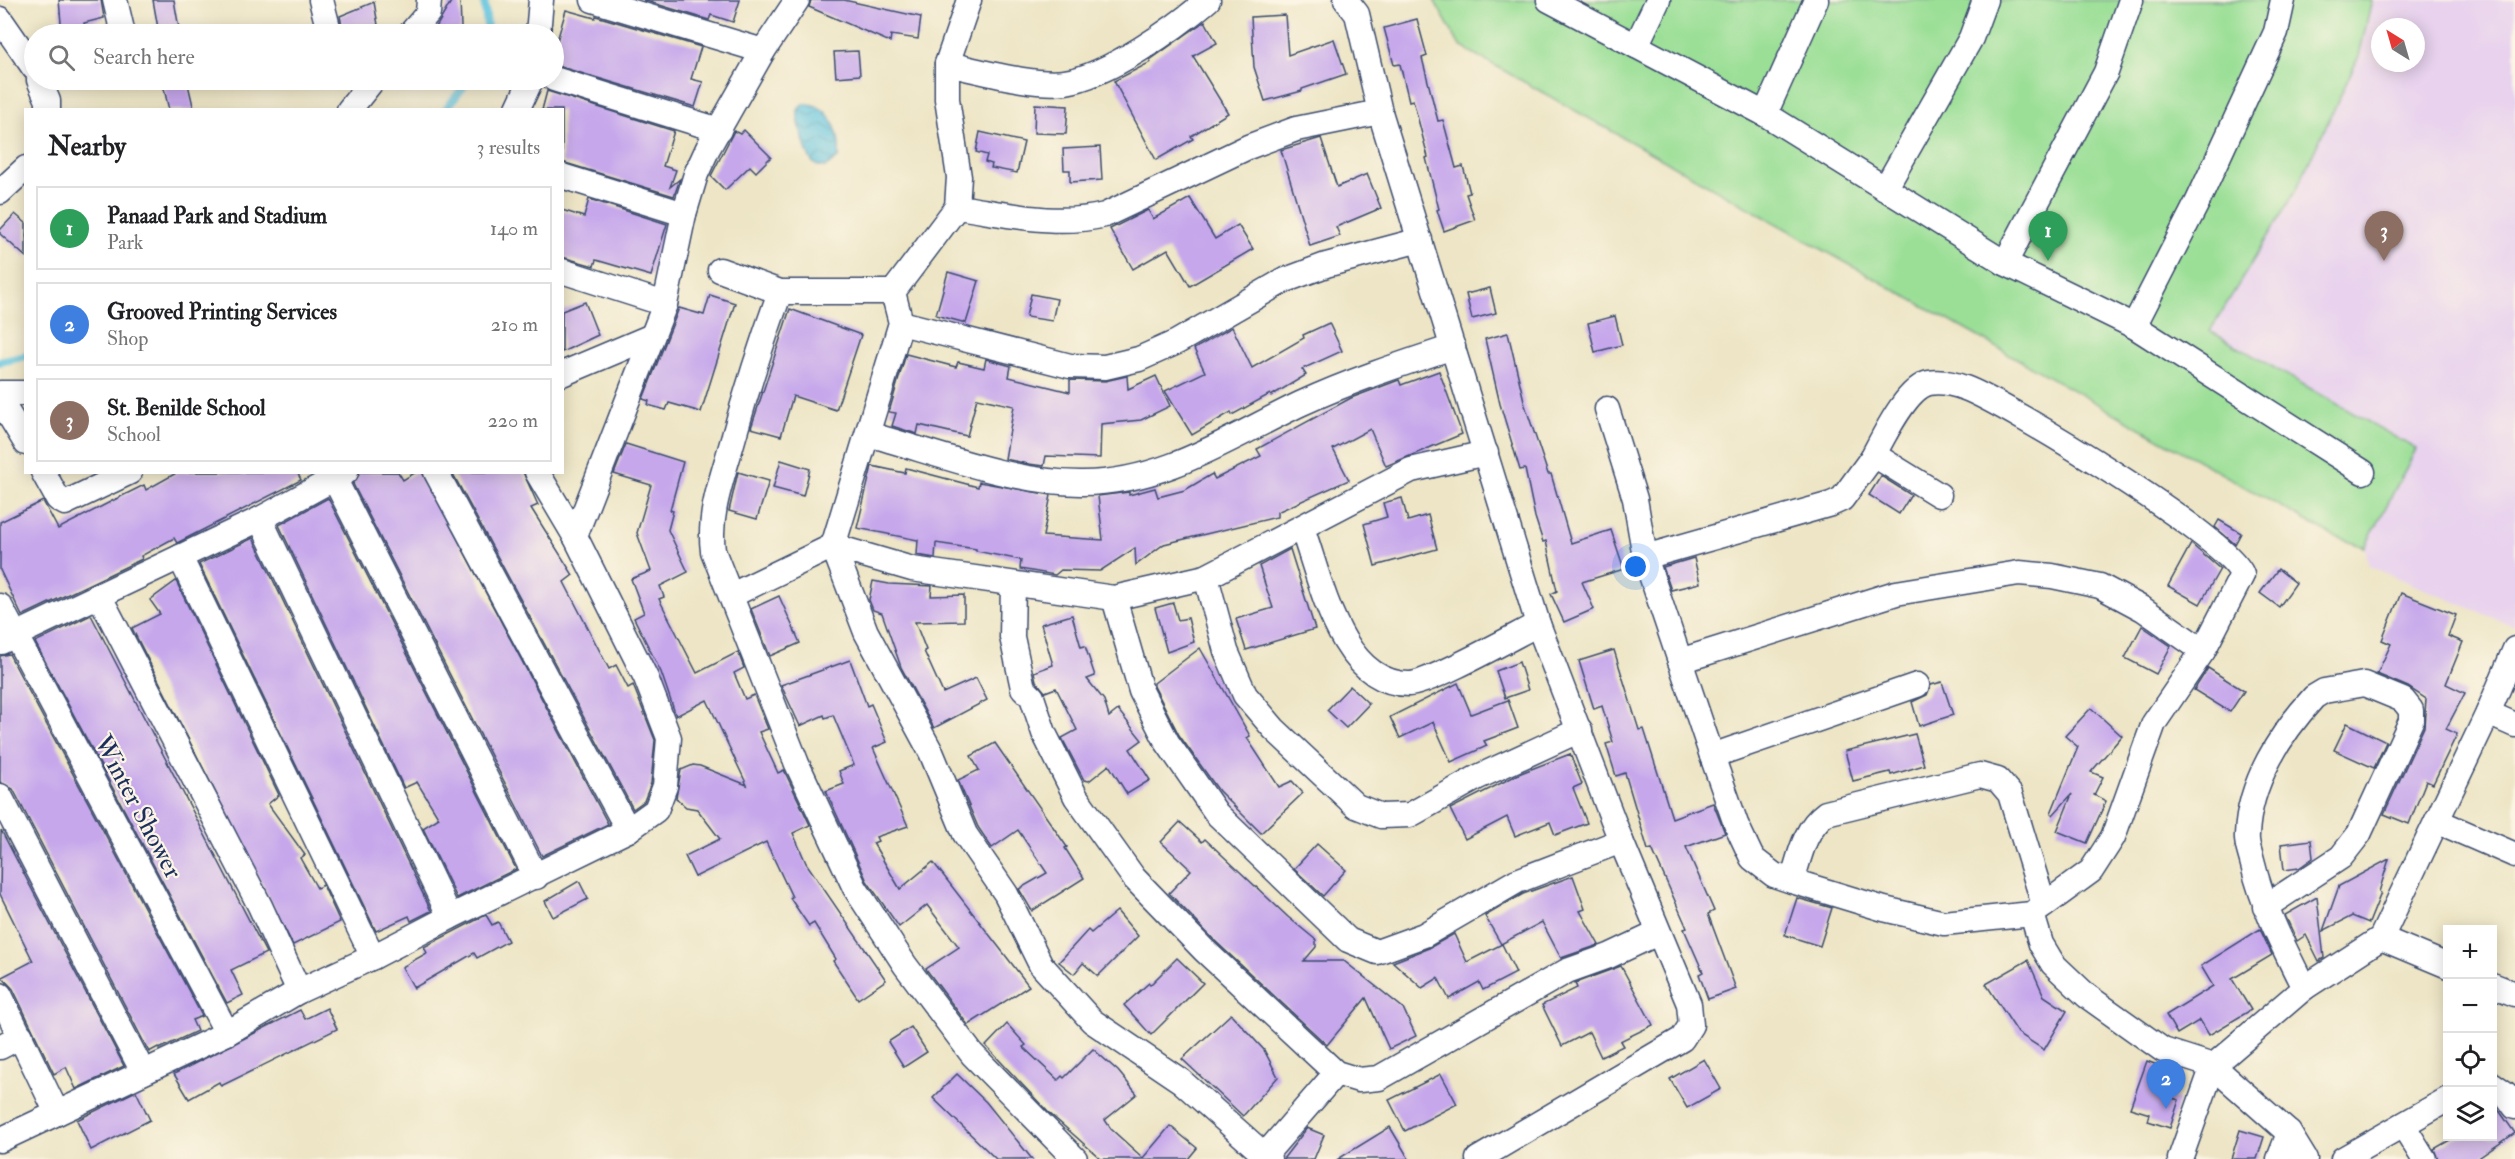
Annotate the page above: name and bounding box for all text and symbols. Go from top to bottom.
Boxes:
north arrow [2371,18,2425,72]
search box [24,24,564,90]
icon: search [45,41,78,74]
text: Search here [93,43,195,71]
text: Nearby [48,131,126,163]
text: 3 results [477,135,540,160]
text: Panaad Park and Stadium [107,202,327,230]
pin: 1 [2028,212,2068,261]
pin: 3 [2364,212,2404,261]
text: 1 [66,216,73,241]
text: 140 m [490,216,538,241]
text: Park [107,230,143,255]
text: Grooved Printing Services [107,298,337,326]
text: 2 [64,312,75,337]
text: 210 m [491,312,538,337]
text: Shop [107,326,148,351]
text: St. Benilde School [107,394,266,422]
text: 3 [66,408,73,433]
text: 220 m [488,408,538,433]
text: School [107,422,161,447]
your location [1621,552,1650,581]
street label: Winter Shower [86,729,189,885]
map controls [2443,925,2497,1141]
button: + [2443,925,2497,979]
button: − [2443,979,2497,1033]
button: locate [2443,1033,2497,1087]
pin: 2 [2146,1060,2186,1109]
button: layers [2443,1087,2497,1141]

